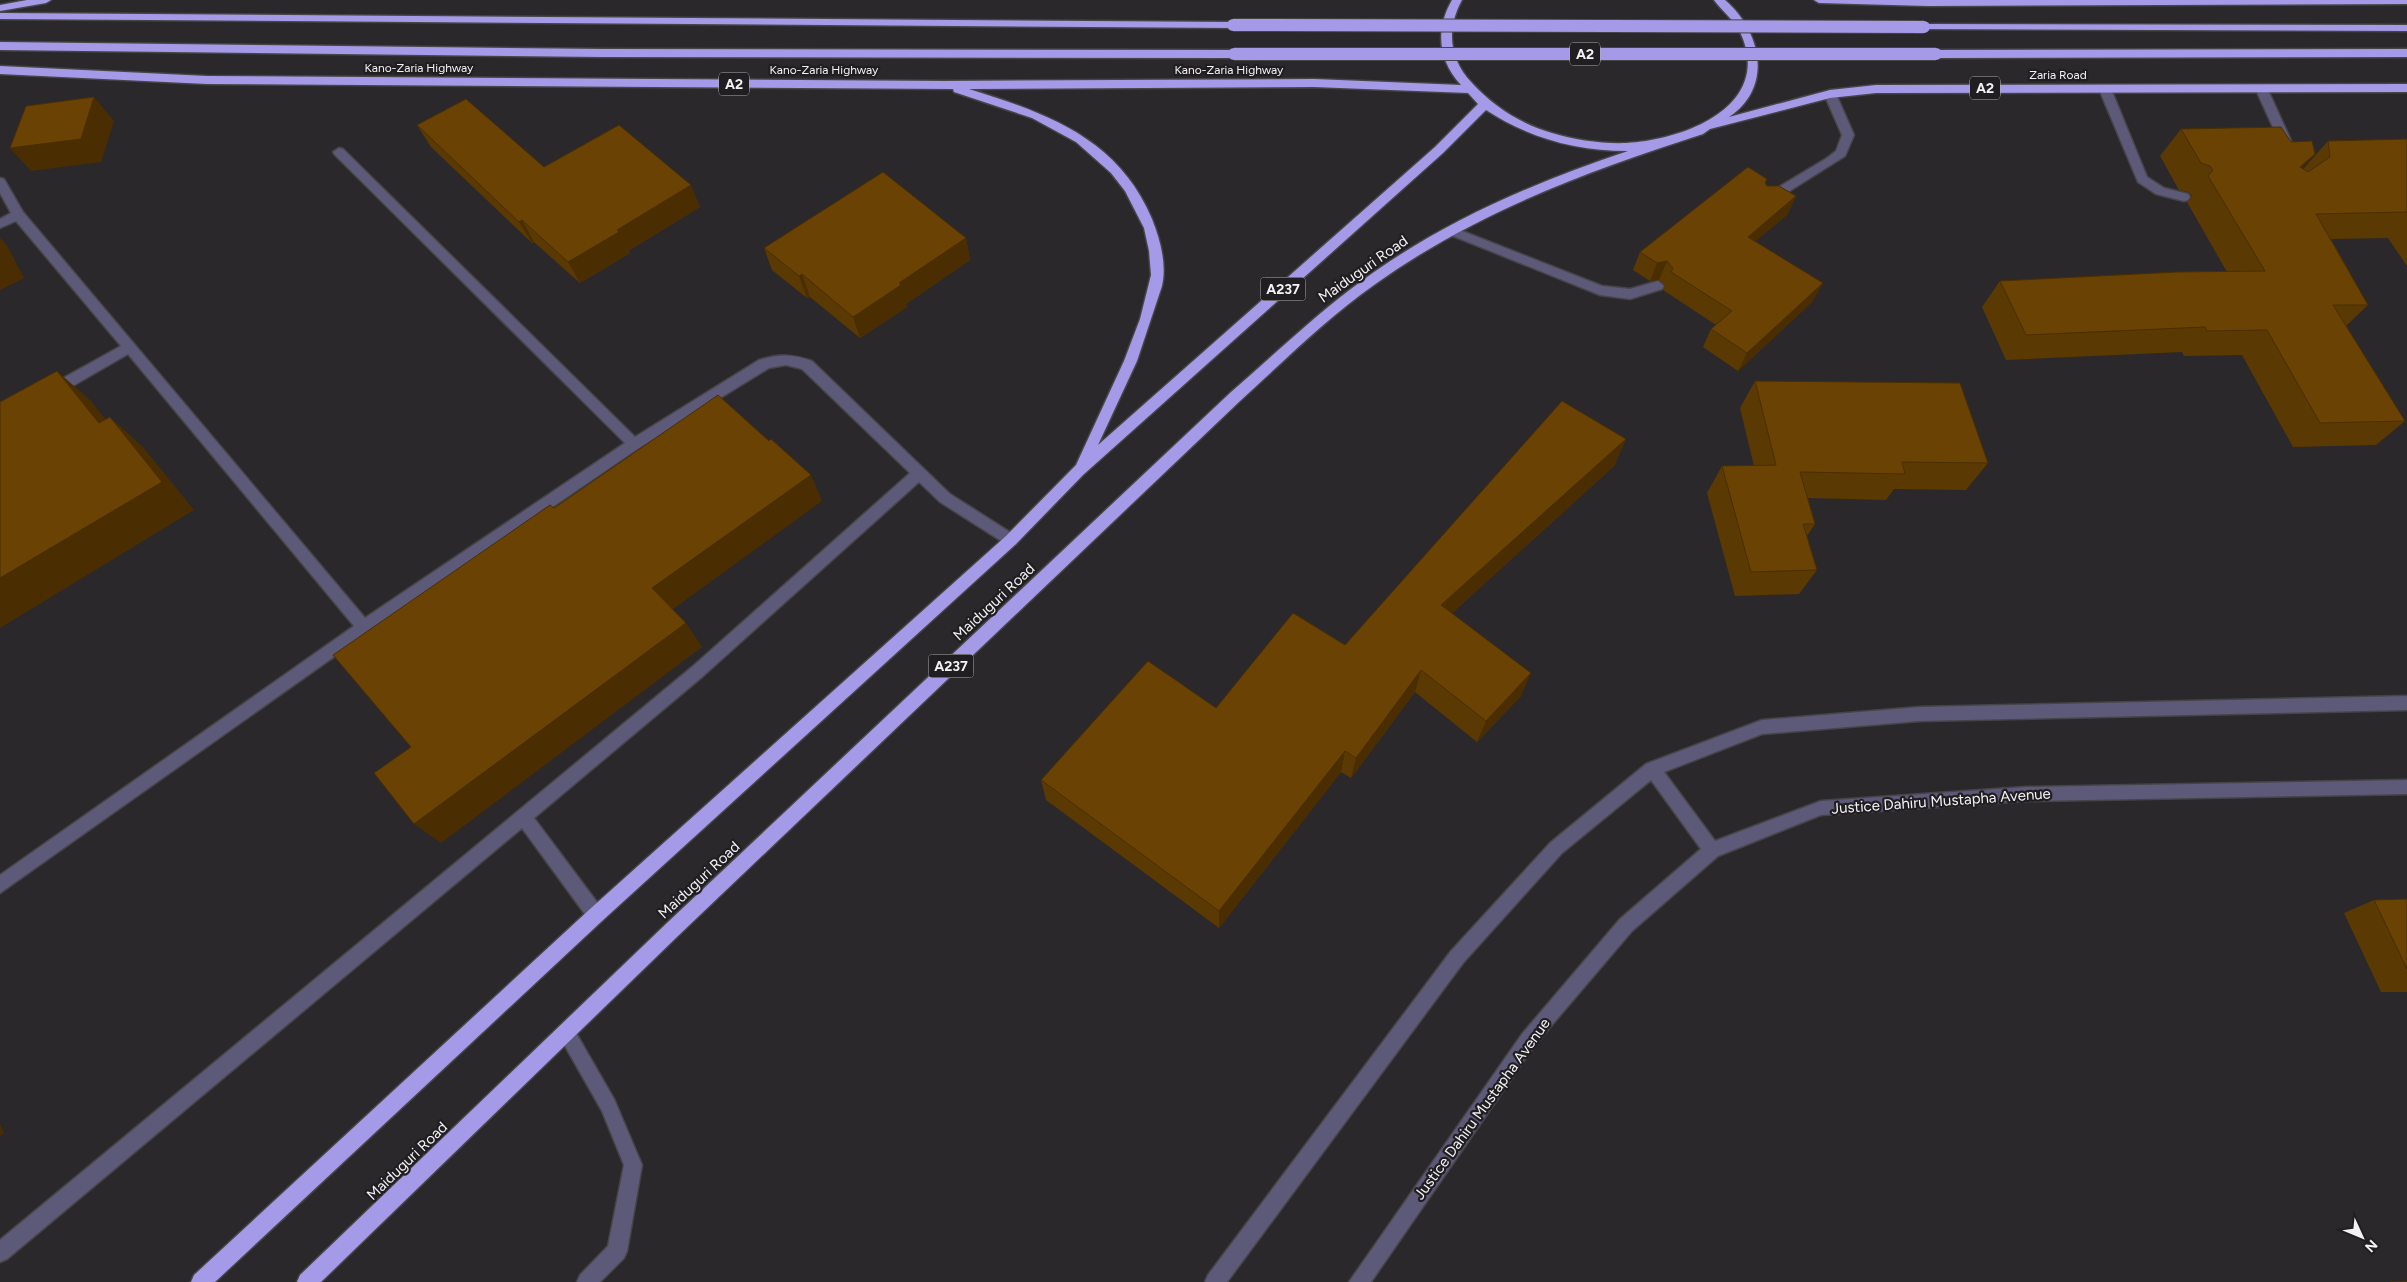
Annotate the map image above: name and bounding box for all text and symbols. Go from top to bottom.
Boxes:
road number: A2 [1570,42,1600,66]
street label: Kano-Zaria Highway [365,61,474,75]
street label: Kano-Zaria Highway [770,63,879,77]
street label: Kano-Zaria Highway [1175,63,1284,77]
street label: Zaria Road [2029,68,2087,82]
road number: A2 [719,72,749,96]
road number: A2 [1970,76,2000,100]
street label: Maiduguri Road [1315,232,1411,306]
road number: A237 [1260,278,1306,300]
street label: Maiduguri Road [949,560,1039,644]
road number: A237 [928,654,974,678]
street label: Justice Dahiru Mustapha Avenue [1831,784,2051,818]
street label: Maiduguri Road [654,838,744,922]
street label: Justice Dahiru Mustapha Avenue [1410,1015,1554,1203]
street label: Maiduguri Road [363,1118,451,1204]
north arrow [2337,1212,2387,1262]
text: N [2361,1236,2381,1255]

